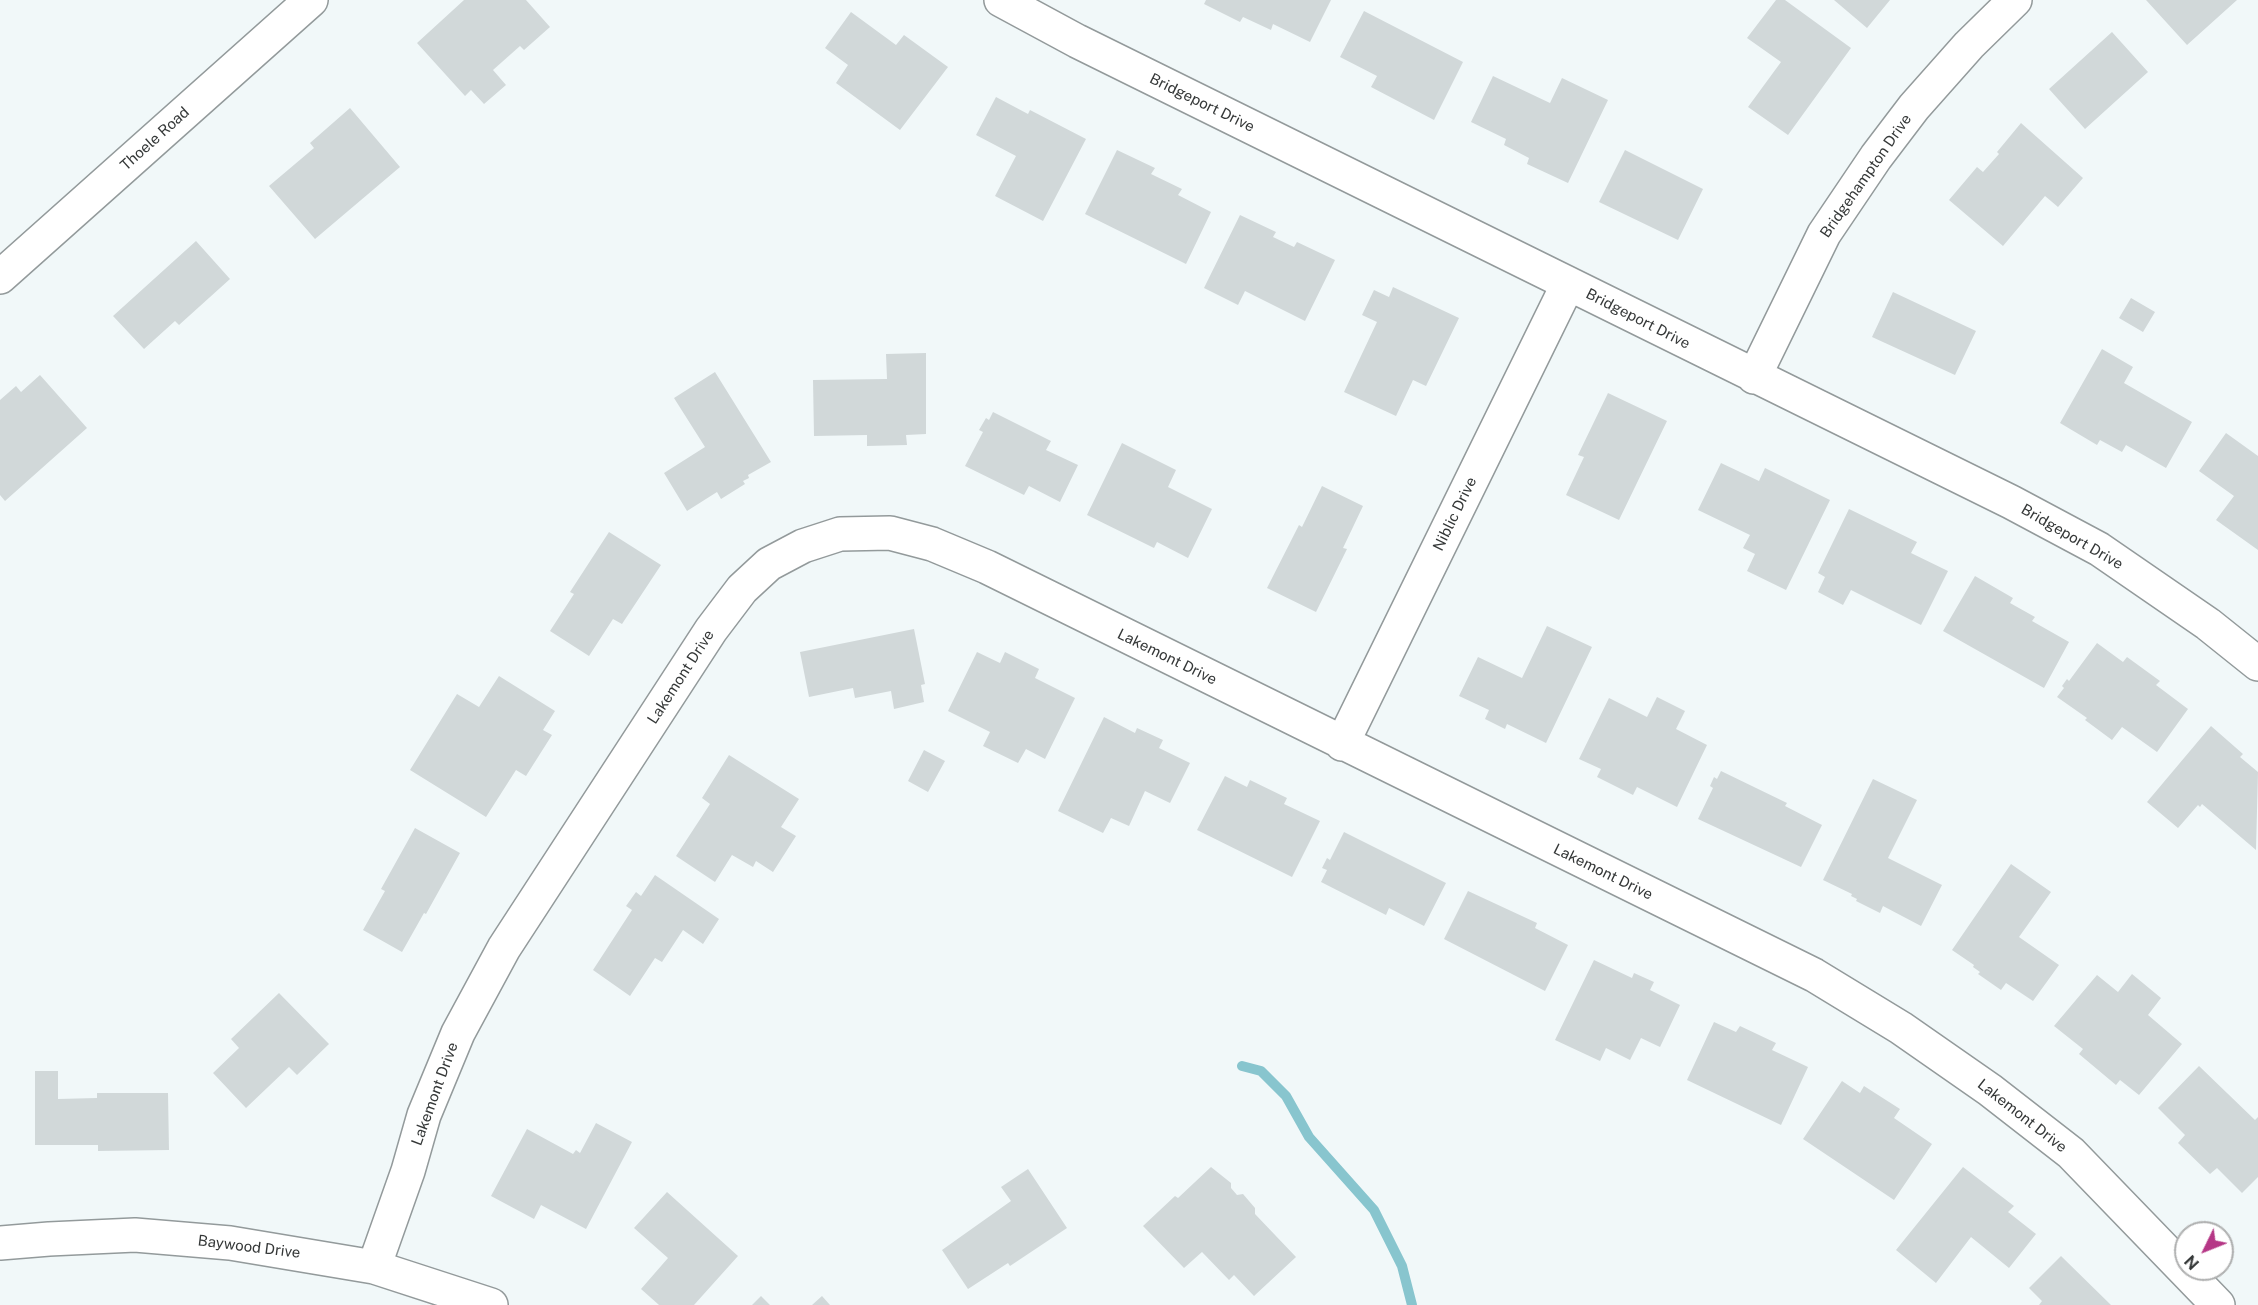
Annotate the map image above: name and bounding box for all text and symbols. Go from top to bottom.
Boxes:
street label: Bridgeport Drive [1147,70,1257,136]
street label: Thoele Road [117,103,193,175]
street label: Bridgehampton Drive [1816,111,1916,241]
street label: Bridgeport Drive [1583,285,1693,353]
street label: Niblic Drive [1429,474,1481,554]
street label: Bridgeport Drive [2018,501,2126,573]
street label: Lakemont Drive [1114,625,1220,689]
street label: Lakemont Drive [644,627,718,727]
street label: Lakemont Drive [1550,840,1656,904]
street label: Lakemont Drive [408,1040,462,1148]
street label: Lakemont Drive [1974,1076,2070,1156]
north arrow [2174,1221,2234,1281]
street label: Baywood Drive [197,1232,301,1262]
text: N [2181,1251,2203,1273]

